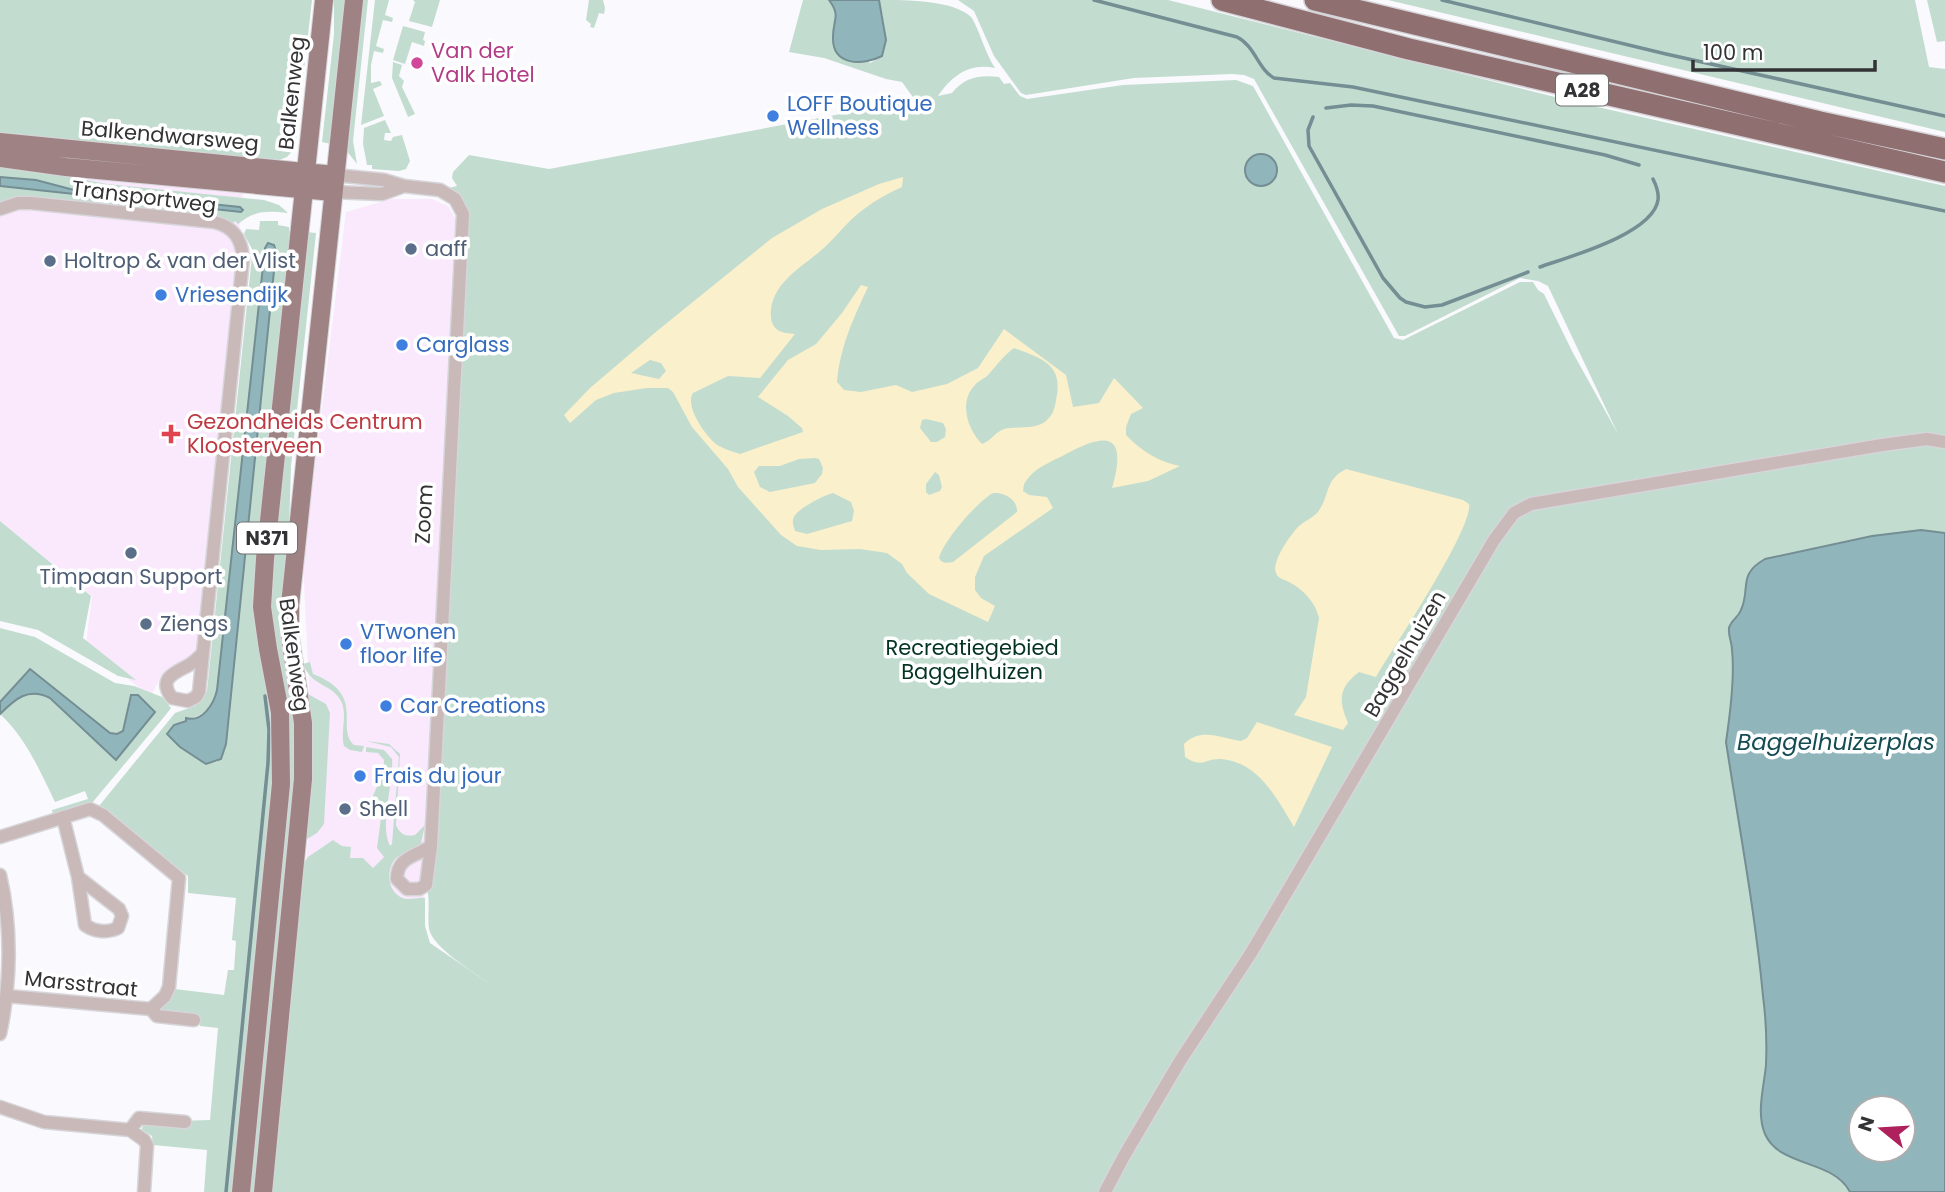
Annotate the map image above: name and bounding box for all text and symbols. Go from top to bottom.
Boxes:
scale bar [1693,28,1875,72]
street label: Balkenweg [271,35,312,151]
place label: Van der Valk Hotel [431,36,535,89]
text: 100 m [1703,38,1763,67]
marker: Van der Valk Hotel [409,55,425,71]
road number: A28 [1556,74,1608,106]
place label: LOFF Boutique Wellness [787,89,933,142]
marker: LOFF Boutique Wellness [765,108,781,124]
street label: Balkendwarsweg [80,113,260,158]
street label: Transportweg [70,173,218,220]
place label: aaff [425,234,467,263]
marker: aaff [403,241,419,257]
place label: Holtrop & van der Vlist [64,246,296,275]
marker: Holtrop & van der Vlist [42,253,58,269]
place label: Vriesendijk [175,280,288,309]
marker: Vriesendijk [153,287,169,303]
place label: Carglass [416,330,510,359]
marker: Carglass [394,337,410,353]
place label: Gezondheids Centrum Kloosterveen [187,407,423,460]
marker: Gezondheids Centrum Kloosterveen [161,424,181,444]
street label: Zoom [407,483,440,545]
road number: N371 [237,523,297,554]
marker: Timpaan Support [123,545,139,561]
place label: Timpaan Support [40,562,222,591]
street label: Baggelhuizen [1357,585,1453,722]
street label: Balkenweg [272,596,317,713]
place label: Ziengs [160,609,228,638]
marker: Ziengs [138,616,154,632]
place label: VTwonen floor life [360,617,456,670]
park label: Recreatiegebied Baggelhuizen [885,633,1059,686]
marker: VTwonen floor life [338,636,354,652]
place label: Car Creations [400,691,546,720]
marker: Car Creations [378,698,394,714]
water label: Baggelhuizerplas [1737,726,1935,758]
place label: Frais du jour [374,761,502,790]
marker: Frais du jour [352,768,368,784]
place label: Shell [359,794,408,823]
marker: Shell [337,801,353,817]
street label: Marsstraat [23,963,139,1004]
north arrow [1847,1094,1917,1164]
text: N [1851,1113,1881,1135]

